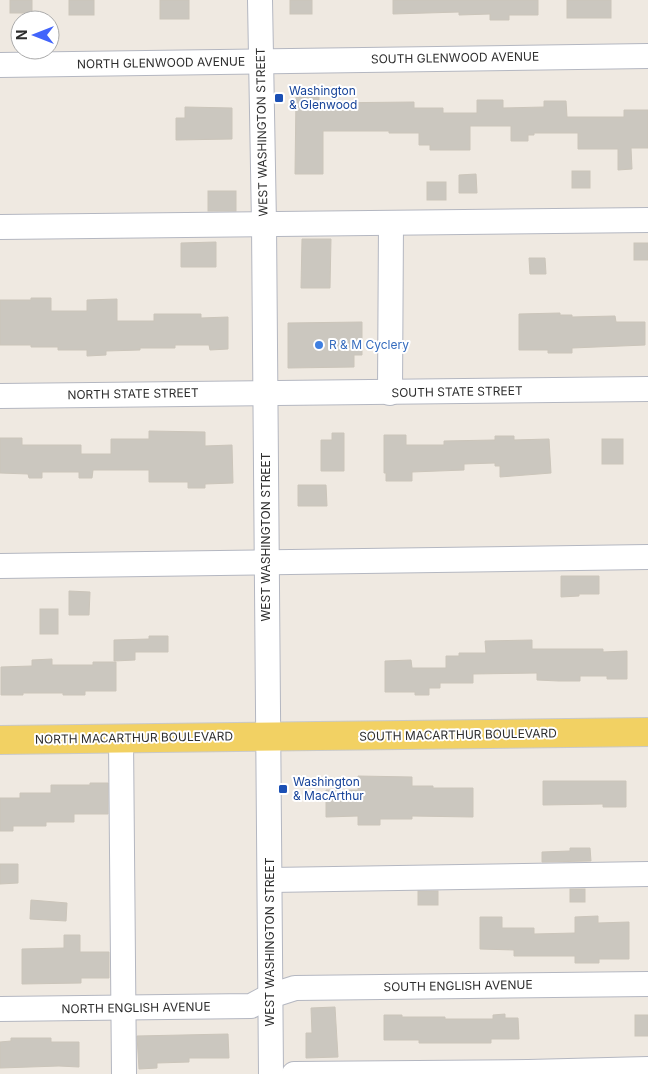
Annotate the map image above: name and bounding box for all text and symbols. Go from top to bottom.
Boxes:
north arrow [10,10,60,60]
text: N [13,30,30,40]
street label: WEST WASHINGTON STREET [253,47,270,217]
street label: SOUTH GLENWOOD AVENUE [371,49,539,66]
street label: NORTH GLENWOOD AVENUE [77,54,245,71]
place label: Washington & Glenwood [289,83,357,112]
marker: Washington & Glenwood [273,92,285,104]
place label: R & M Cyclery [329,337,409,352]
marker: R & M Cyclery [313,339,325,351]
street label: SOUTH STATE STREET [391,383,523,400]
street label: NORTH STATE STREET [67,385,199,402]
street label: WEST WASHINGTON STREET [258,452,273,622]
street label: SOUTH MACARTHUR BOULEVARD [359,725,557,744]
street label: NORTH MACARTHUR BOULEVARD [35,728,233,747]
place label: Washington & MacArthur [293,774,364,803]
marker: Washington & MacArthur [277,783,289,795]
street label: WEST WASHINGTON STREET [262,857,277,1027]
street label: SOUTH ENGLISH AVENUE [383,977,533,994]
street label: NORTH ENGLISH AVENUE [61,999,211,1016]

